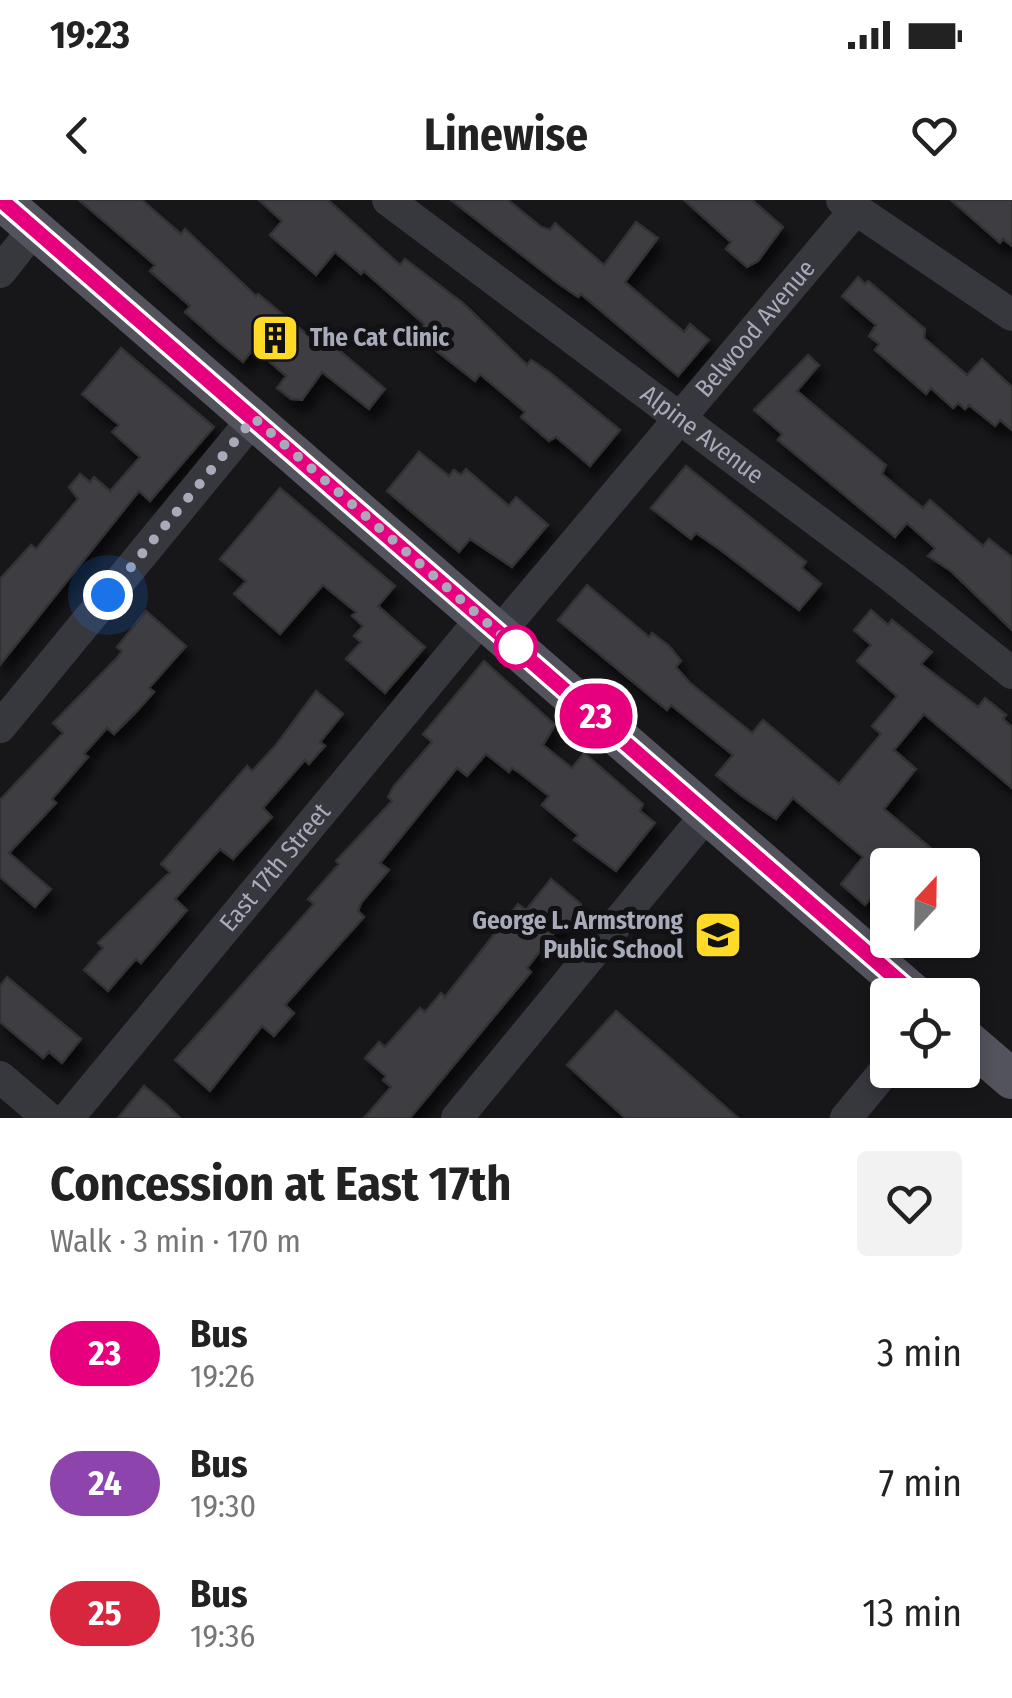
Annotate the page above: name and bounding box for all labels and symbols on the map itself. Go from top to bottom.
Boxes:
street label: Belwood Avenue [689,254,822,403]
building icon: The Cat Clinic [249,312,301,364]
place label: The Cat Clinic [310,323,449,353]
street label: Alpine Avenue [634,379,769,491]
your location [83,570,133,620]
unlabelled marker [495,626,537,668]
line badge: 23 [551,684,641,748]
street label: East 17th Street [214,797,337,938]
north arrow [870,848,980,958]
place label: George L. Armstrong Public School [472,906,684,965]
school or university icon: George L. Armstrong Public School [692,909,744,961]

